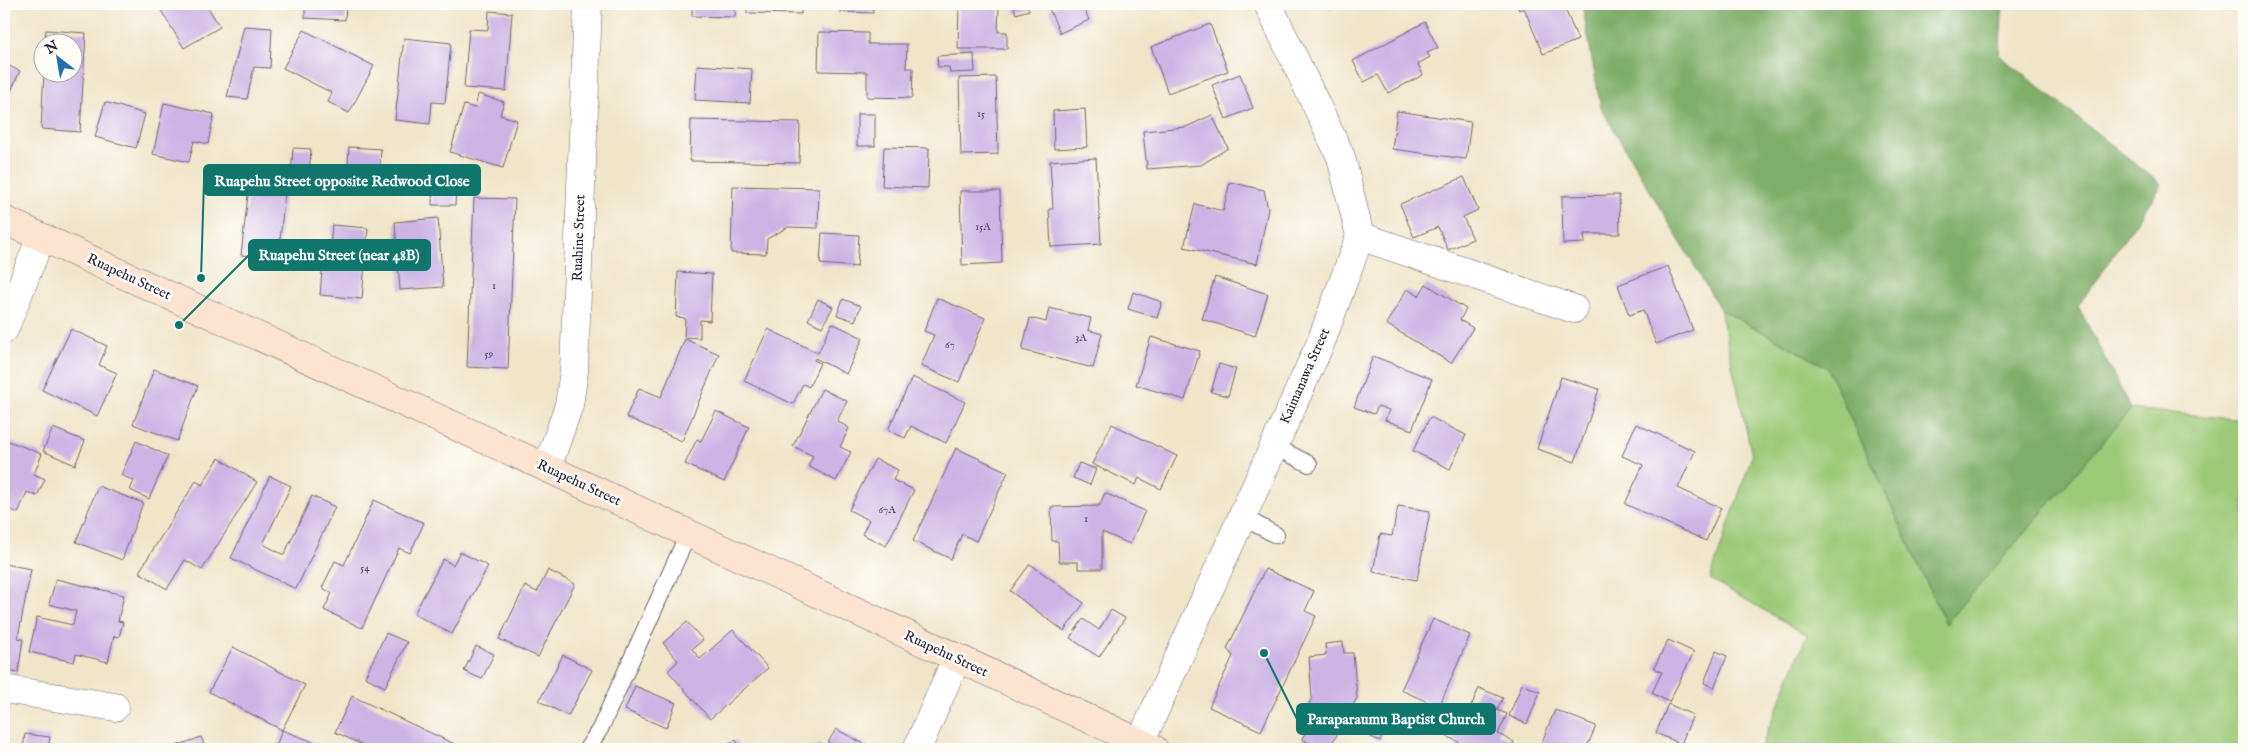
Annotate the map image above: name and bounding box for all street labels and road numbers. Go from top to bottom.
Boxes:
street label: Ruahine Street [568,194,590,282]
street label: Ruapehu Street [84,250,174,304]
street label: Kaimanawa Street [1276,325,1334,427]
street label: Ruapehu Street [534,456,624,510]
street label: Ruapehu Street [901,627,991,681]

